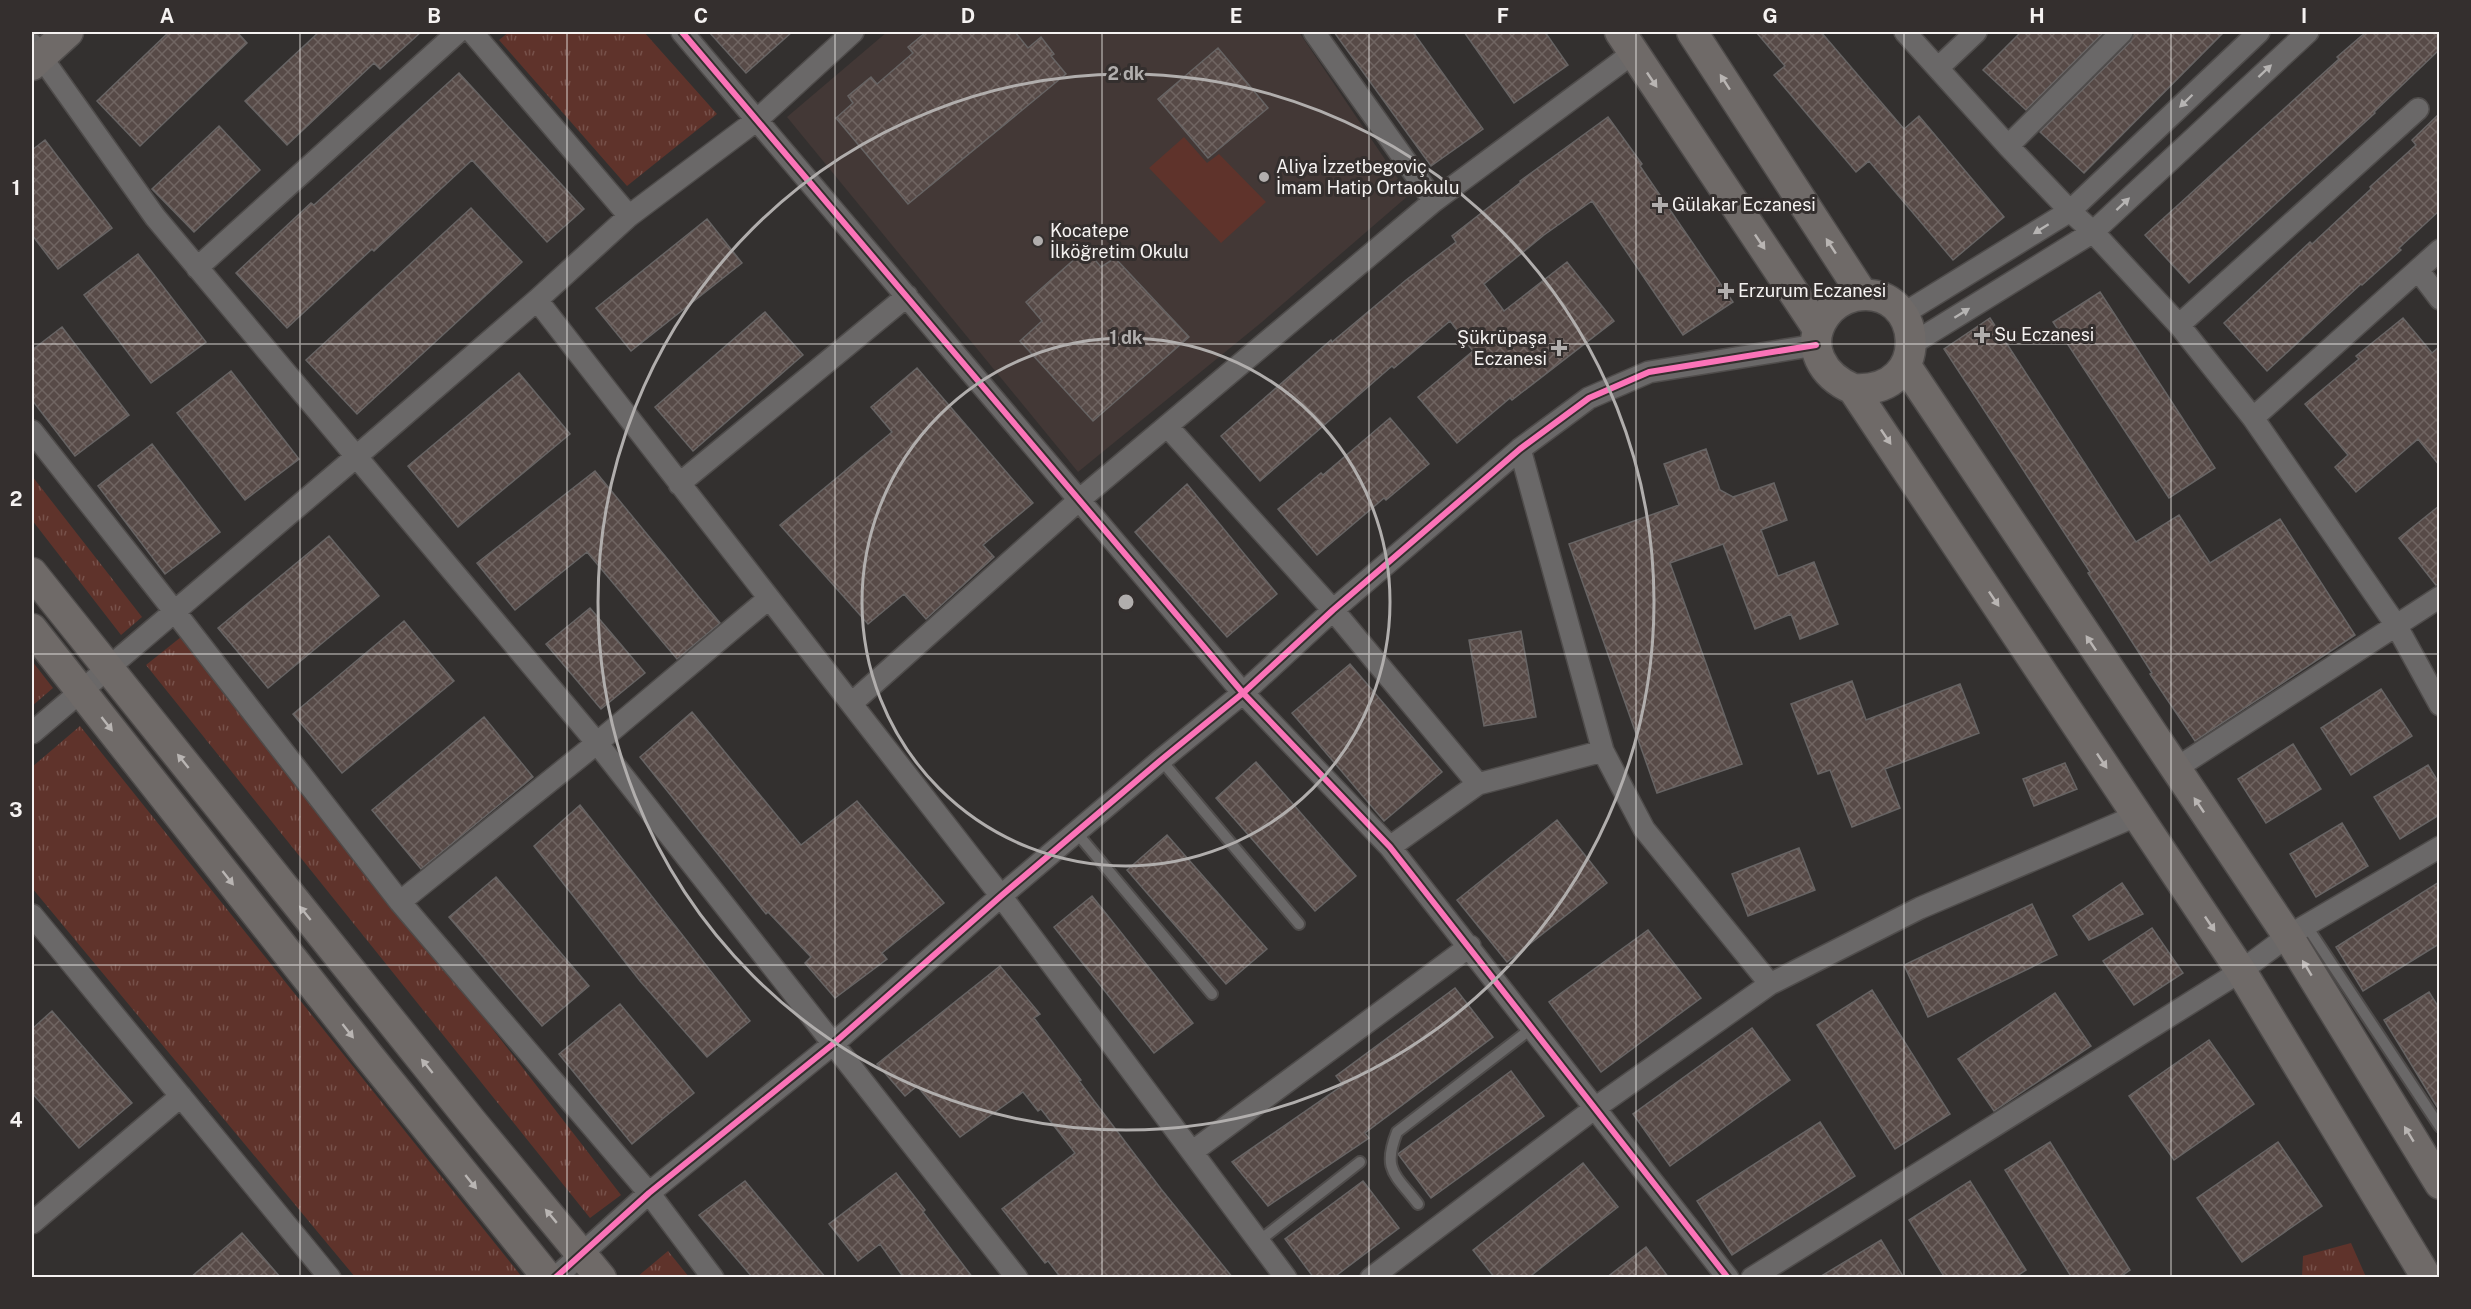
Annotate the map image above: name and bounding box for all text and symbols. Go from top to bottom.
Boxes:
text: A [160,4,174,28]
text: B [427,4,441,28]
text: C [694,4,708,28]
text: D [961,4,975,28]
text: E [1230,4,1242,28]
text: F [1497,4,1509,28]
text: G [1762,4,1778,28]
text: H [2029,4,2045,28]
text: I [2301,4,2307,28]
text: 2 dk [1108,63,1145,84]
one-way arrow [2258,64,2273,78]
one-way arrow [1646,72,1658,88]
one-way arrow [1719,74,1730,91]
one-way arrow [2180,93,2194,107]
place label: Aliya İzzetbegoviç İmam Hatip Ortaokulu [1276,155,1459,198]
marker: Aliya İzzetbegoviç İmam Hatip Ortaokulu [1257,170,1271,184]
text: 1 [12,176,20,200]
place label: Gülakar Eczanesi [1672,194,1816,215]
marker: Gülakar Eczanesi [1653,198,1667,212]
one-way arrow [2116,198,2130,212]
place label: Kocatepe İlköğretim Okulu [1050,220,1189,262]
one-way arrow [2033,224,2049,235]
marker: Kocatepe İlköğretim Okulu [1031,234,1045,248]
one-way arrow [1754,234,1766,250]
one-way arrow [1826,238,1837,254]
place label: Erzurum Eczanesi [1738,280,1886,301]
marker: Erzurum Eczanesi [1719,284,1733,298]
one-way arrow [1954,307,1970,318]
place label: Su Eczanesi [1994,324,2094,345]
text: 1 dk [1109,327,1143,348]
place label: Şükrüpaşa Eczanesi [1457,327,1547,369]
marker: Su Eczanesi [1975,328,1989,342]
marker: Şükrüpaşa Eczanesi [1552,341,1566,355]
one-way arrow [1880,429,1891,445]
text: 2 [10,487,22,511]
one-way arrow [1988,591,2000,607]
centre of rings [1116,592,1136,612]
one-way arrow [2086,635,2097,651]
one-way arrow [101,717,113,732]
one-way arrow [2097,753,2108,770]
one-way arrow [177,754,189,769]
one-way arrow [2194,797,2205,813]
text: 3 [9,798,23,822]
one-way arrow [221,870,233,885]
one-way arrow [299,906,311,921]
one-way arrow [2205,916,2216,932]
one-way arrow [2302,959,2313,976]
one-way arrow [342,1023,355,1039]
one-way arrow [421,1058,433,1073]
text: 4 [9,1108,23,1132]
one-way arrow [2403,1126,2414,1142]
one-way arrow [464,1175,477,1190]
one-way arrow [545,1209,558,1224]

